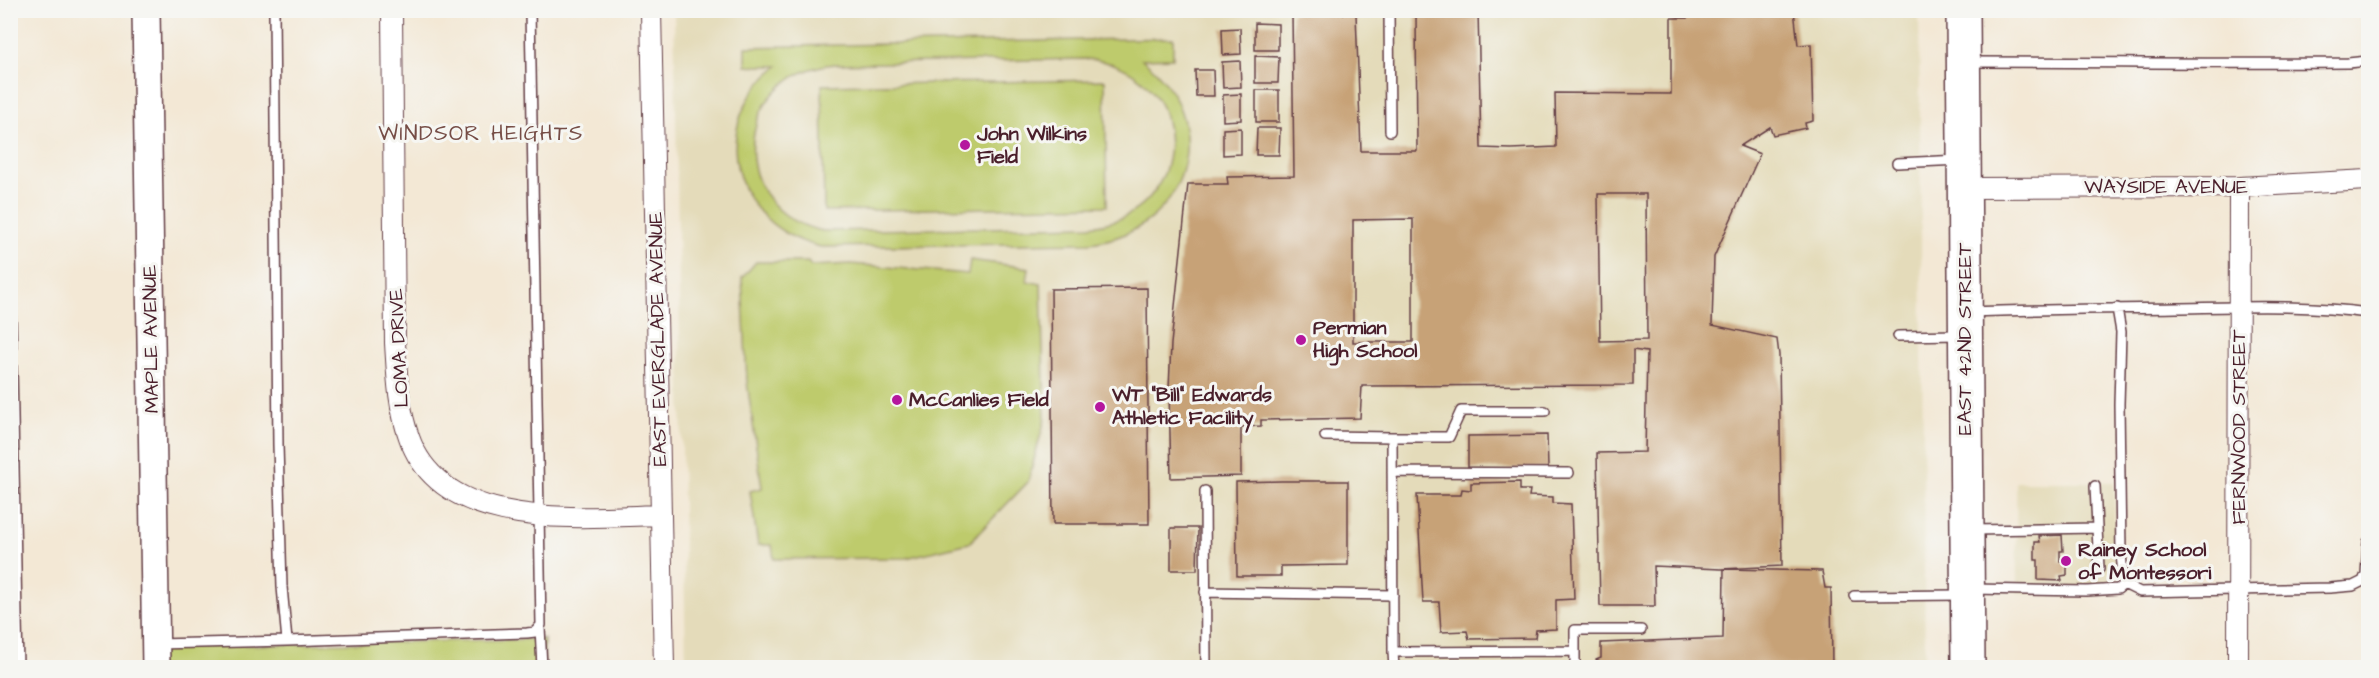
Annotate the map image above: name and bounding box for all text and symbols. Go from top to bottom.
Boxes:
district label: WINDSOR HEIGHTS [378,119,584,148]
place label: John Wilkins Field [976,120,1087,171]
marker: John Wilkins Field [958,138,972,152]
street label: WAYSIDE AVENUE [2084,173,2248,201]
street label: EAST EVERGLADE AVENUE [642,211,674,467]
street label: EAST 42ND STREET [1951,242,1979,435]
street label: MAPLE AVENUE [136,264,166,414]
street label: LOMA DRIVE [382,288,416,408]
place label: Permian High School [1313,314,1417,366]
street label: FERNWOOD STREET [2225,329,2253,524]
marker: Permian High School [1294,333,1308,347]
place label: WT "Bill" Edwards Athletic Facility [1111,381,1272,433]
place label: McCanlies Field [909,386,1049,414]
marker: McCanlies Field [890,393,904,407]
marker: WT "Bill" Edwards Athletic Facility [1093,400,1107,414]
place label: Rainey School of Montessori [2078,536,2212,587]
marker: Rainey School of Montessori [2059,554,2073,568]

